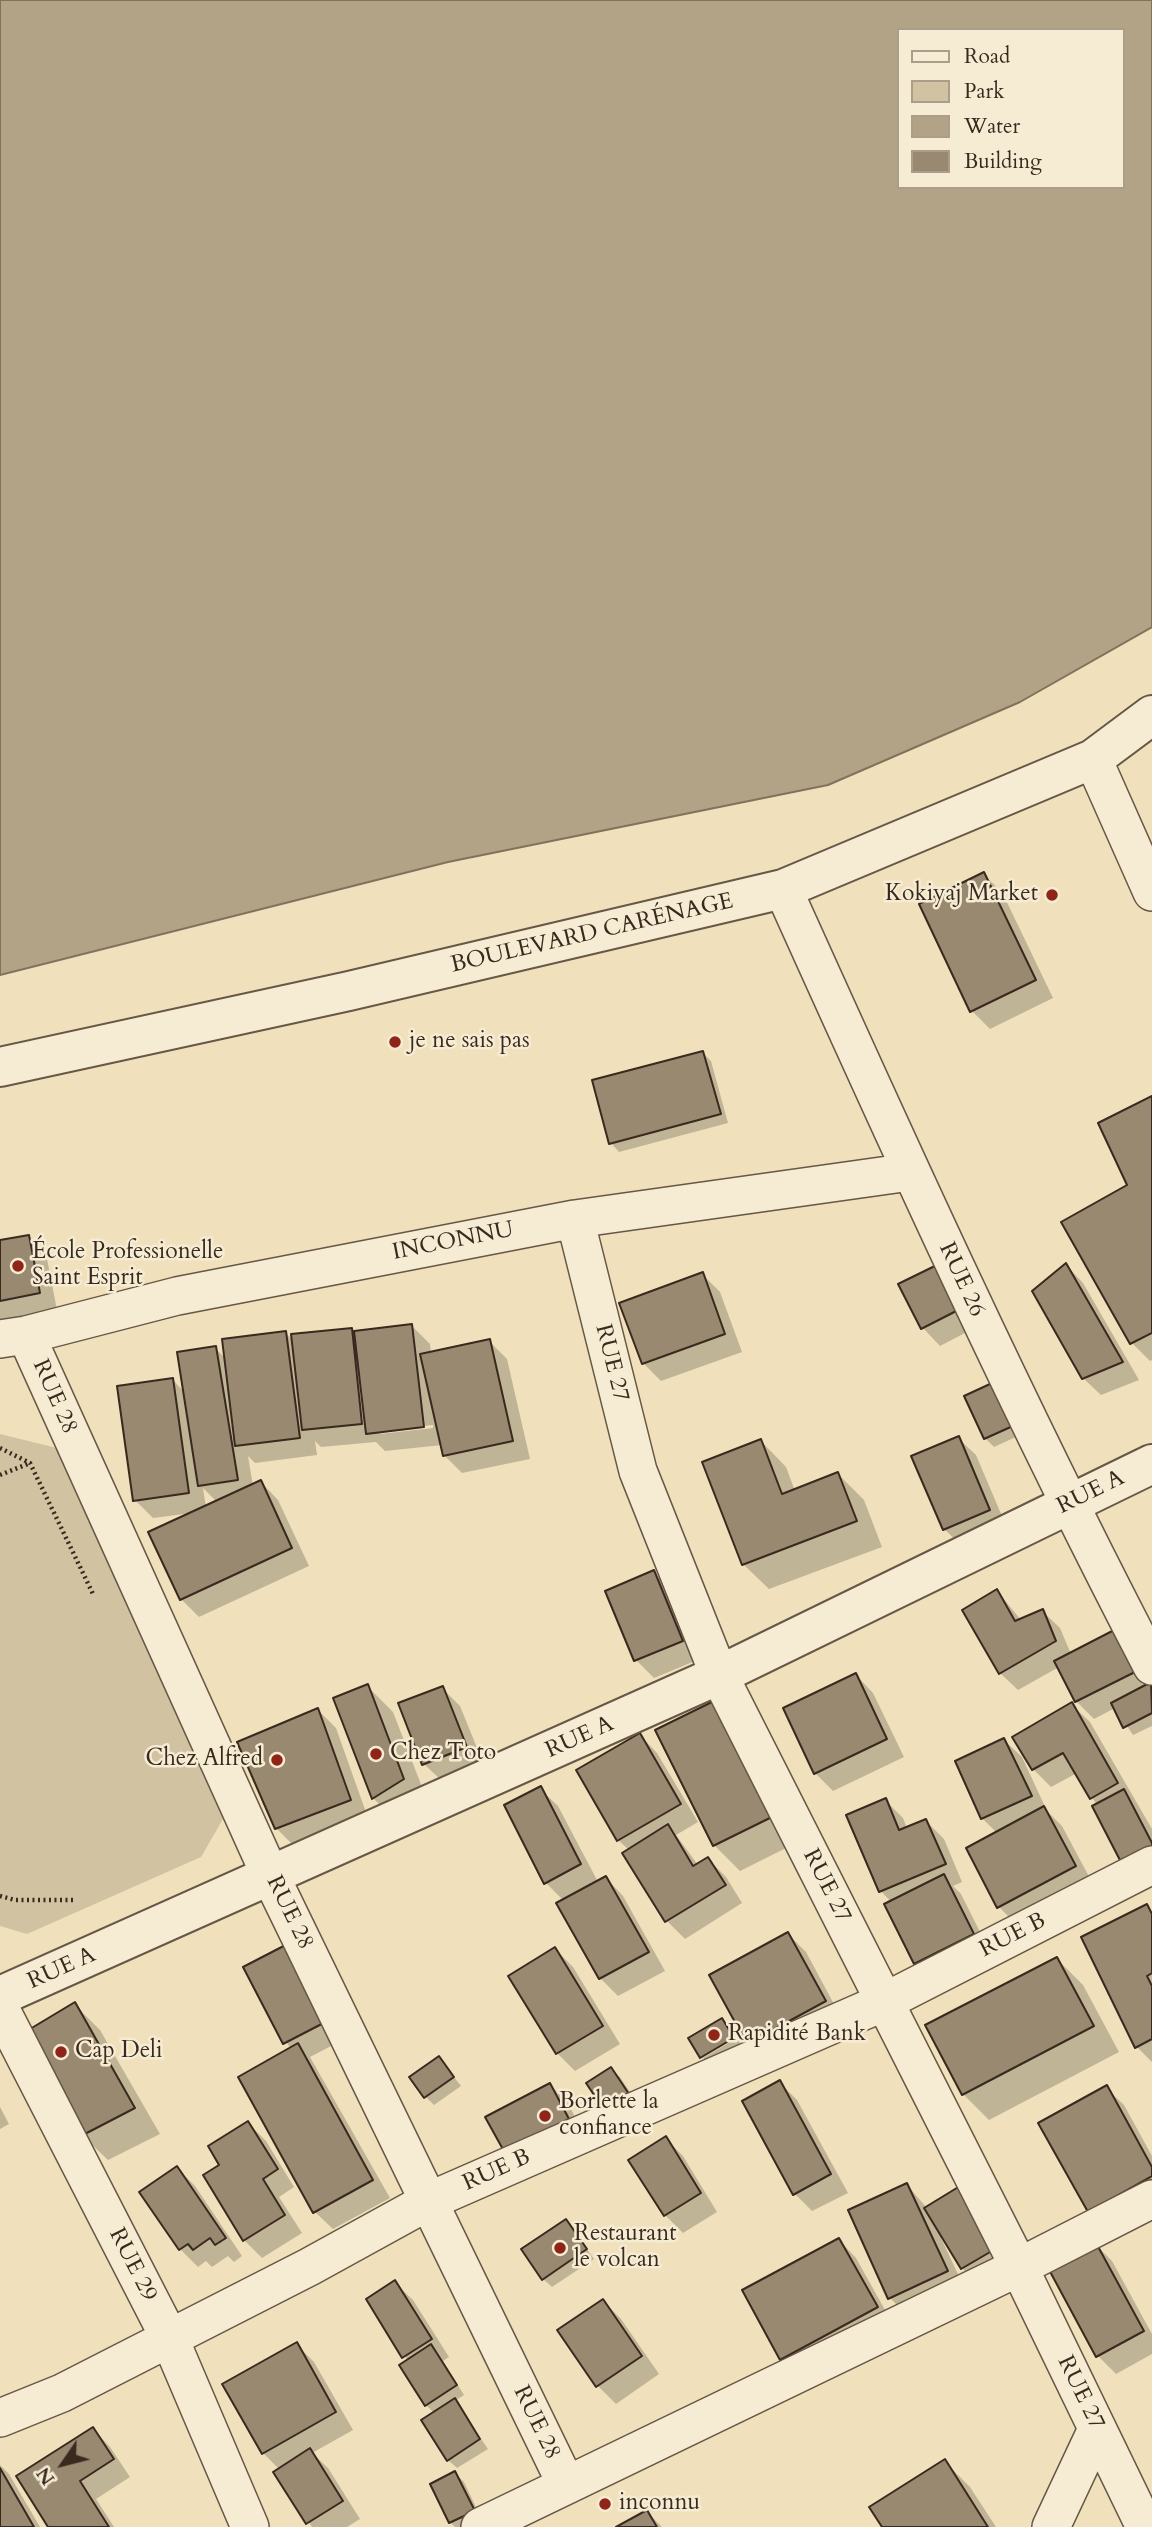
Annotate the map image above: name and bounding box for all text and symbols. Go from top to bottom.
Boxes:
legend [897,28,1124,189]
text: Road [964,42,1010,71]
text: Park [964,77,1004,106]
text: Water [964,112,1020,141]
text: Building [964,147,1042,176]
place label: Kokiyaj Market [885,881,1038,909]
marker: Kokiyaj Market [1044,887,1060,903]
street label: BOULEVARD CARÉNAGE [448,888,736,980]
place label: je ne sais pas [409,1028,530,1056]
marker: je ne sais pas [387,1034,403,1050]
street label: INCONNU [390,1217,516,1267]
place label: École Professionelle Saint Esprit [32,1239,223,1293]
street label: RUE 26 [932,1239,990,1321]
marker: École Professionelle Saint Esprit [10,1258,26,1274]
street label: RUE 27 [588,1322,634,1404]
street label: RUE 28 [25,1355,83,1439]
street label: RUE A [1053,1465,1129,1521]
street label: RUE A [542,1711,618,1765]
place label: Chez Toto [390,1740,496,1768]
place label: Chez Alfred [146,1746,263,1774]
marker: Chez Toto [368,1746,384,1762]
marker: Chez Alfred [269,1752,285,1768]
street label: RUE 27 [796,1845,856,1927]
street label: RUE 28 [259,1872,319,1954]
street label: RUE B [975,1908,1051,1964]
street label: RUE A [24,1942,100,1996]
place label: Rapidité Bank [728,2021,866,2049]
marker: Rapidité Bank [706,2027,722,2043]
place label: Cap Deli [75,2038,162,2066]
marker: Cap Deli [53,2044,69,2060]
place label: Borlette la confiance [559,2089,659,2143]
marker: Borlette la confiance [537,2108,553,2124]
street label: RUE B [459,2144,535,2198]
place label: Restaurant le volcan [574,2221,677,2275]
street label: RUE 29 [102,2224,162,2306]
marker: Restaurant le volcan [552,2240,568,2256]
street label: RUE 27 [1050,2352,1110,2434]
street label: RUE 28 [506,2382,566,2464]
north arrow [28,2429,98,2499]
text: N [30,2462,61,2490]
place label: inconnu [619,2490,700,2518]
marker: inconnu [597,2496,613,2512]

